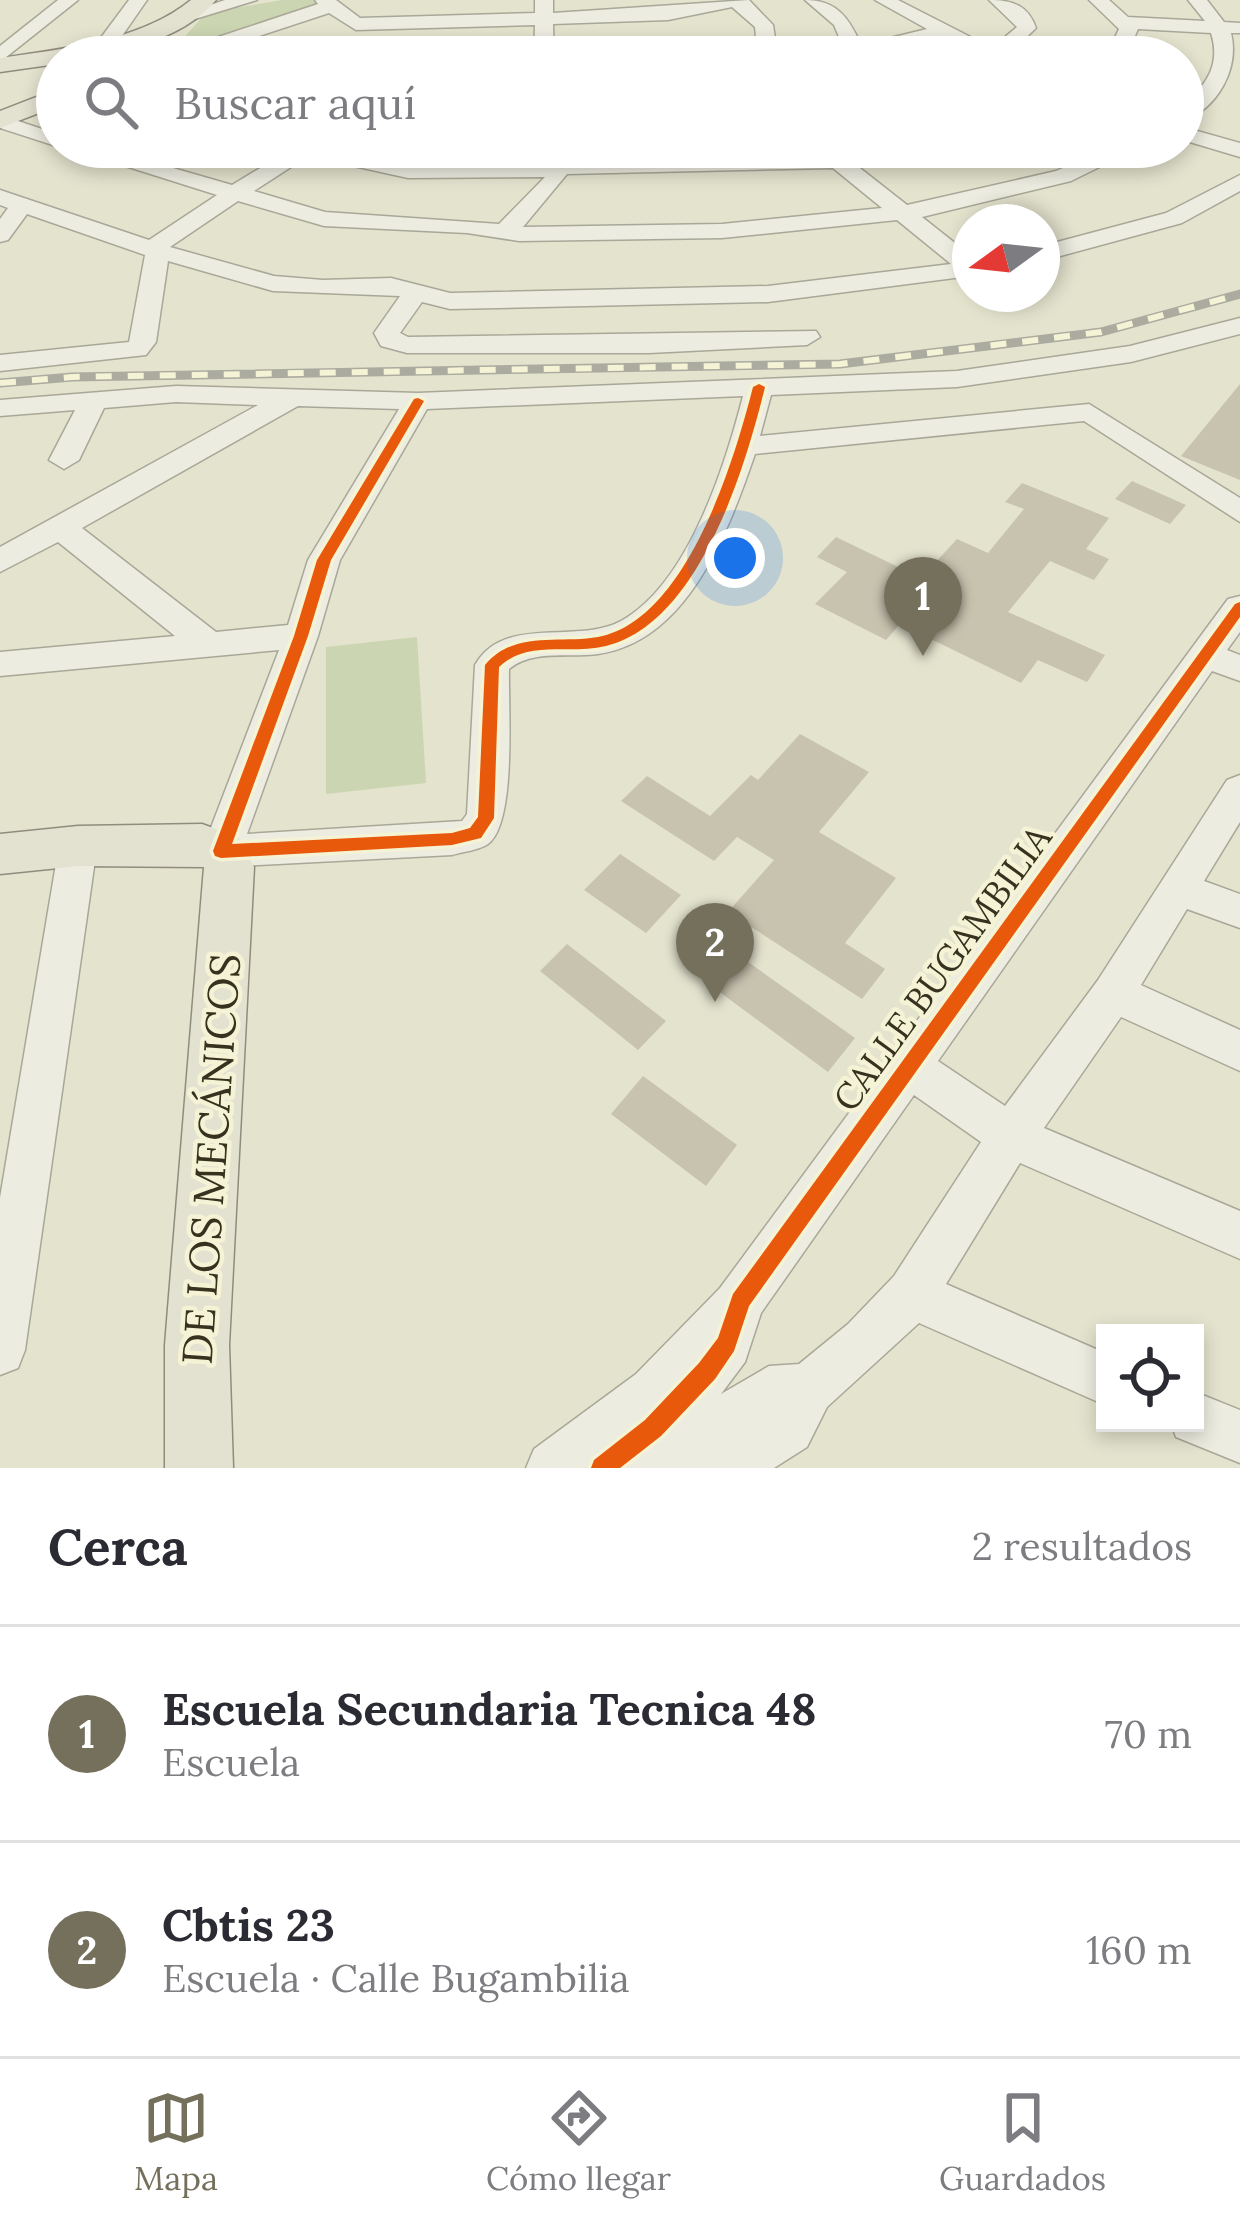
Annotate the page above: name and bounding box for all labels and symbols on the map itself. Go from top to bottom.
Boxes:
north arrow [952,204,1060,312]
your location [705,528,765,588]
pin: 1 [884,557,962,656]
street label: CALLE BUGAMBILIA [823,816,1061,1120]
pin: 2 [676,903,754,1002]
street label: DE LOS MECÁNICOS [170,952,252,1366]

